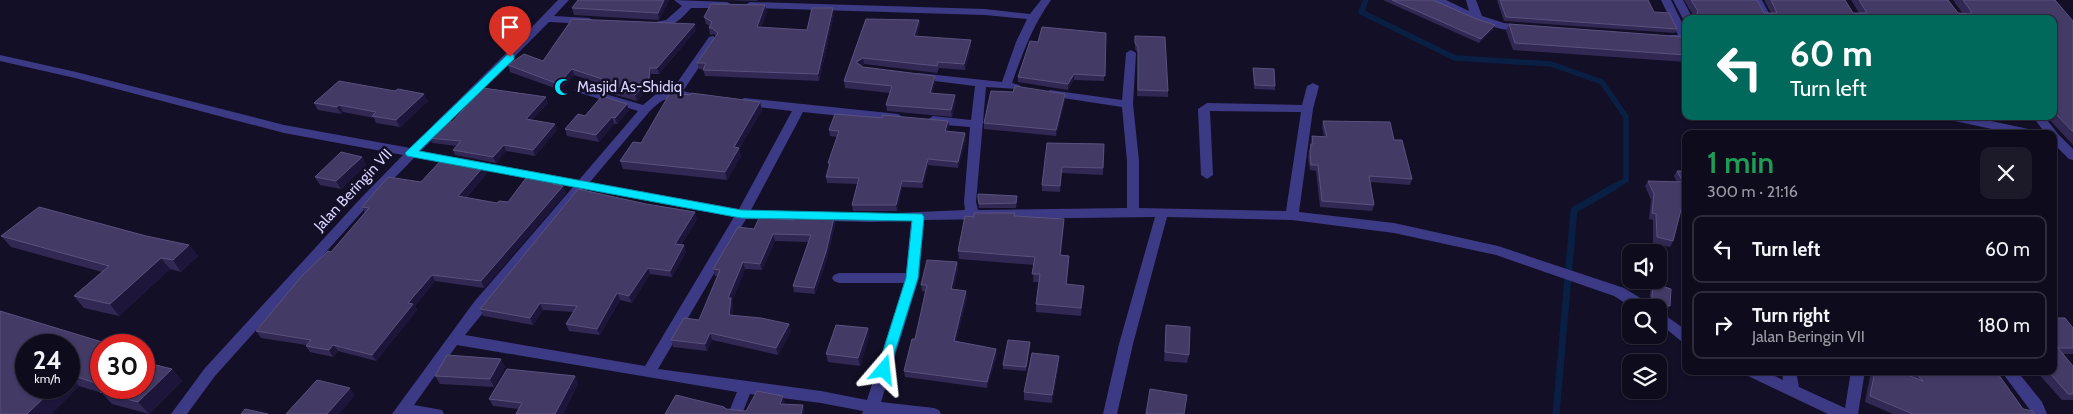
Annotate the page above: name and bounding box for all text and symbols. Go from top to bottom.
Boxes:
pin [489,6,531,57]
icon: arrive [496,13,524,41]
text: 60 m [1790,32,1873,75]
icon: left [1707,35,1772,100]
text: Turn left [1790,75,1867,102]
mosque icon: Masjid As-Shidiq [553,77,573,97]
place label: Masjid As-Shidiq [577,78,682,96]
text: 1 min [1707,144,1774,181]
street label: Jalan Beringin VII [310,145,396,236]
button: close [1980,147,2032,199]
text: 300 m · 21:16 [1707,182,1798,201]
icon: left [1709,235,1737,263]
text: Turn left [1752,238,1820,261]
text: 60 m [1985,238,2030,261]
map controls [1622,244,1667,399]
button: sound [1622,244,1667,289]
button: search [1622,299,1667,344]
text: Turn right [1752,304,1830,327]
icon: right [1709,311,1737,339]
text: 180 m [1978,314,2030,337]
text: Jalan Beringin VII [1752,327,1865,346]
speed limit sign: 30 [90,334,155,399]
position arrow [857,343,909,395]
text: 24 [33,345,62,375]
button: layers [1622,354,1667,399]
text: km/h [34,371,61,386]

